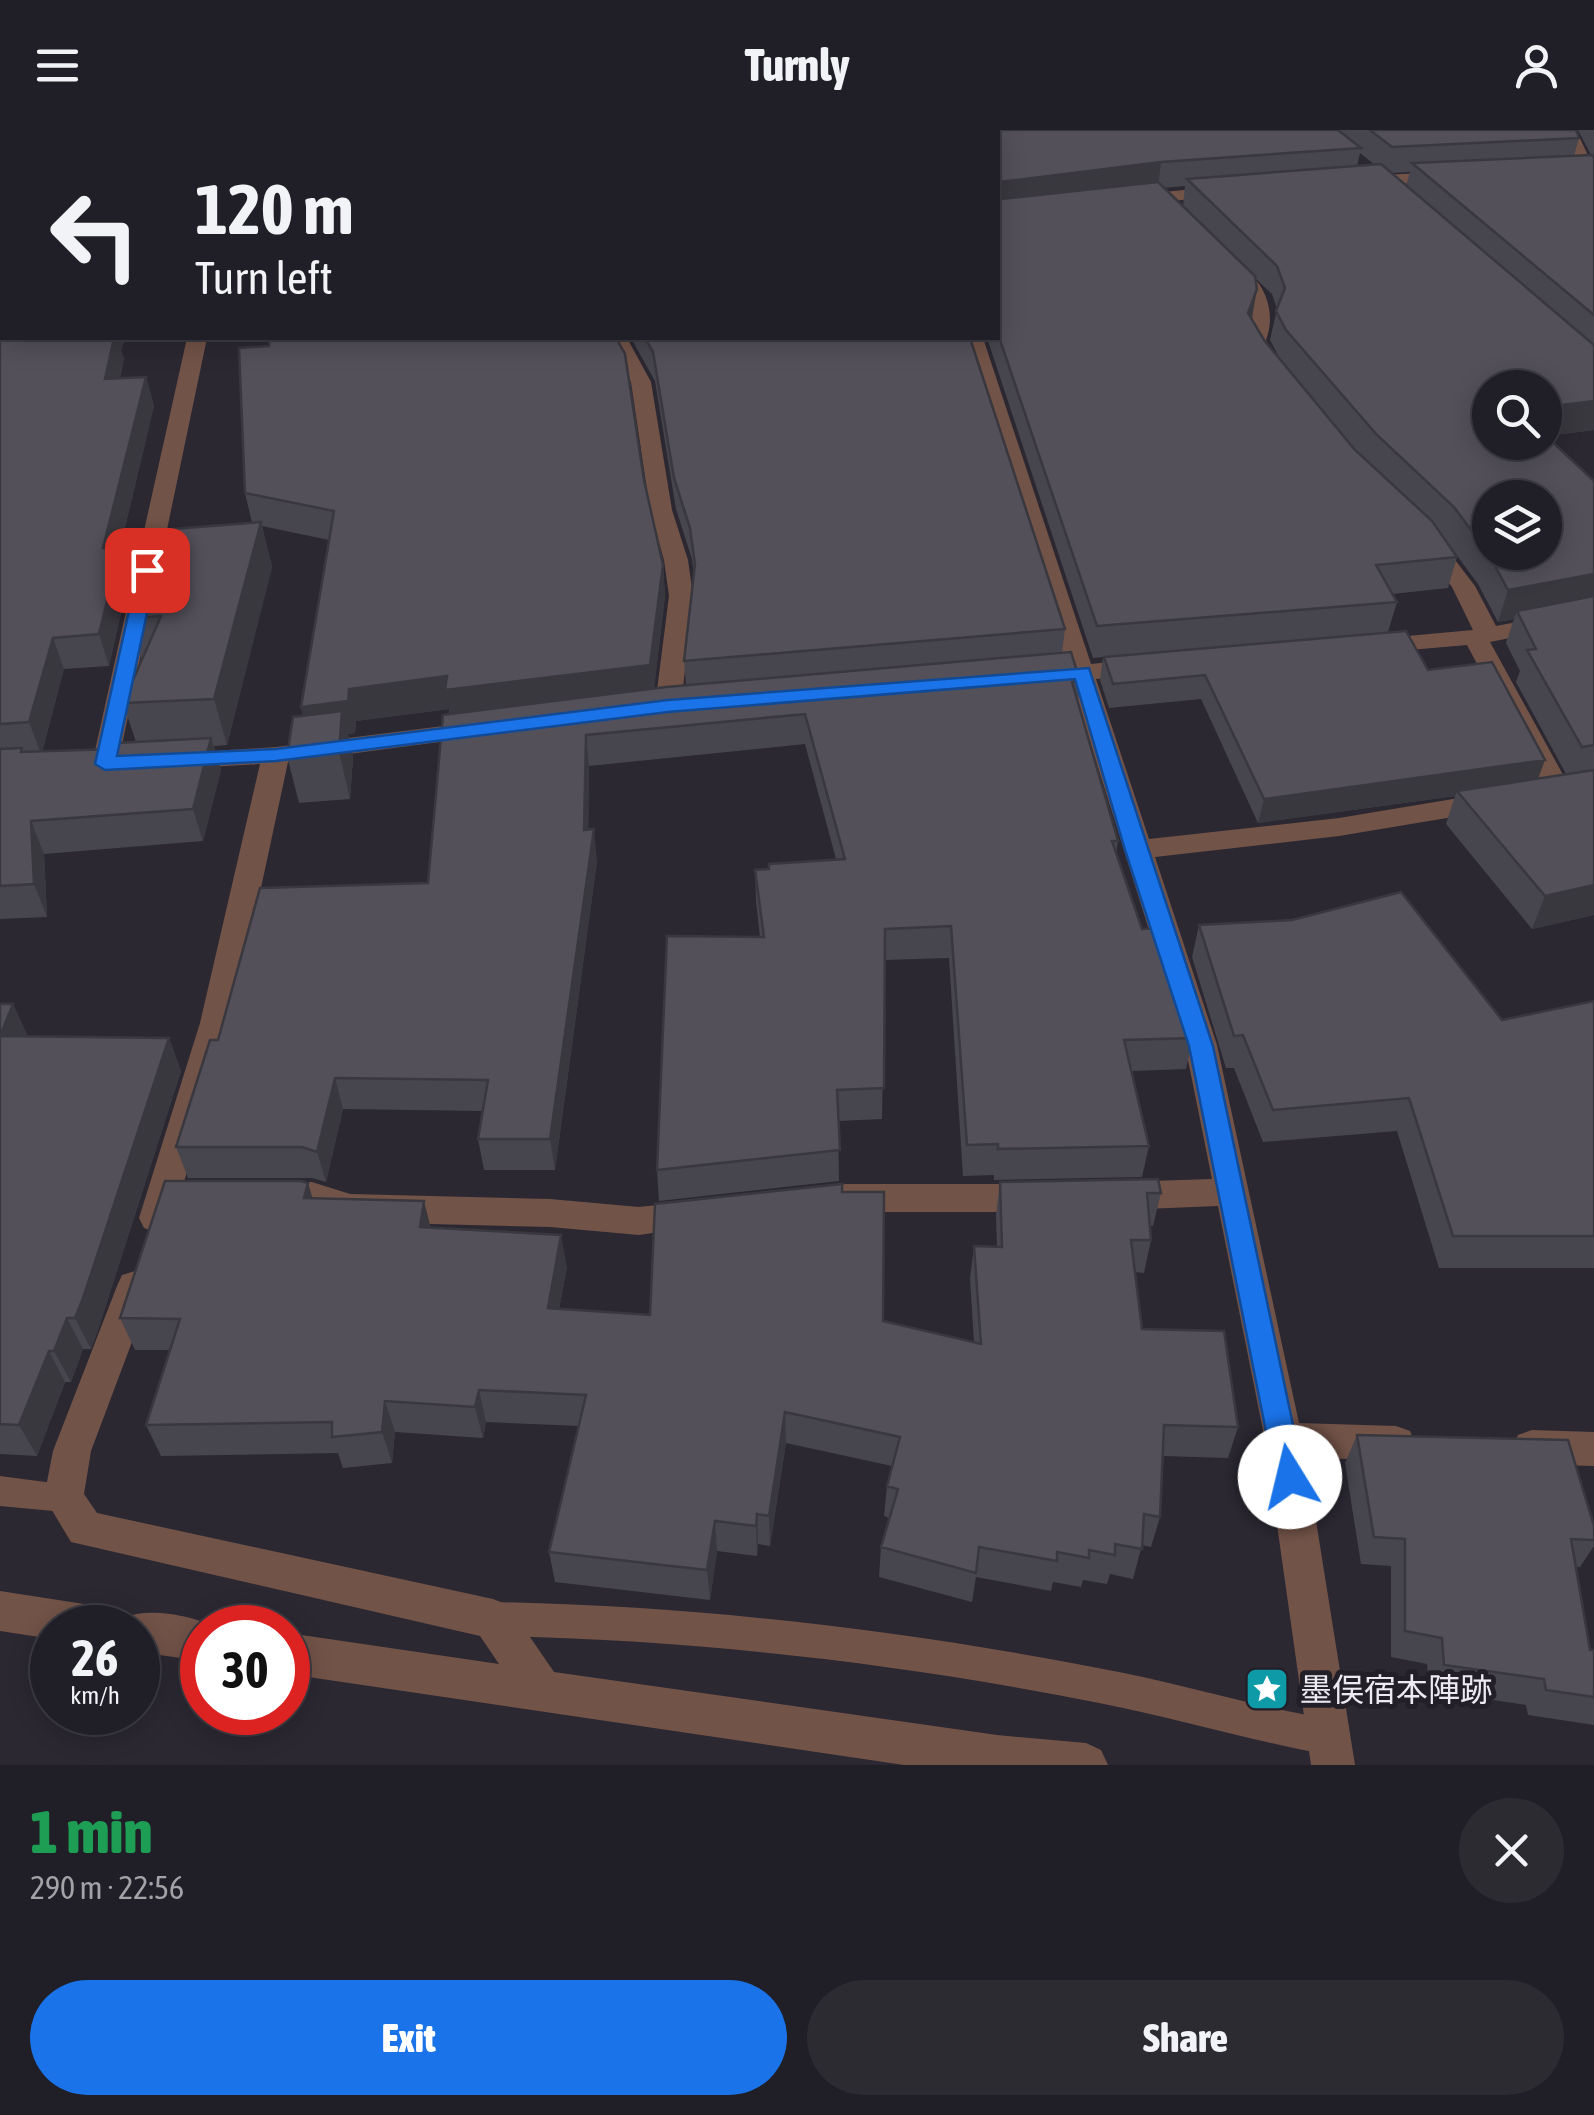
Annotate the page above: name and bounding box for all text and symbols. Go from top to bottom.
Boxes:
icon: menu [30,38,85,93]
icon: person [1509,38,1564,93]
text: Turnly [745,39,849,91]
text: 120 m [195,169,354,249]
icon: left [30,170,160,300]
text: Turn left [195,252,333,304]
map controls [1472,370,1562,570]
button: search [1472,370,1562,460]
button: layers [1472,480,1562,570]
pin [105,528,190,613]
icon: arrive [120,543,175,598]
position arrow [1238,1425,1342,1529]
speed limit sign: 30 [180,1605,310,1735]
text: 26 [71,1629,118,1687]
place icon: 墨俣宿本陣跡 [1244,1666,1290,1712]
place label: 墨俣宿本陣跡 [1300,1671,1492,1708]
text: km/h [70,1681,120,1709]
text: 1 min [30,1797,153,1866]
button: close [1459,1798,1564,1903]
text: 290 m · 22:56 [30,1869,184,1906]
button: Exit [30,1980,787,2095]
button: Share [807,1980,1564,2095]

